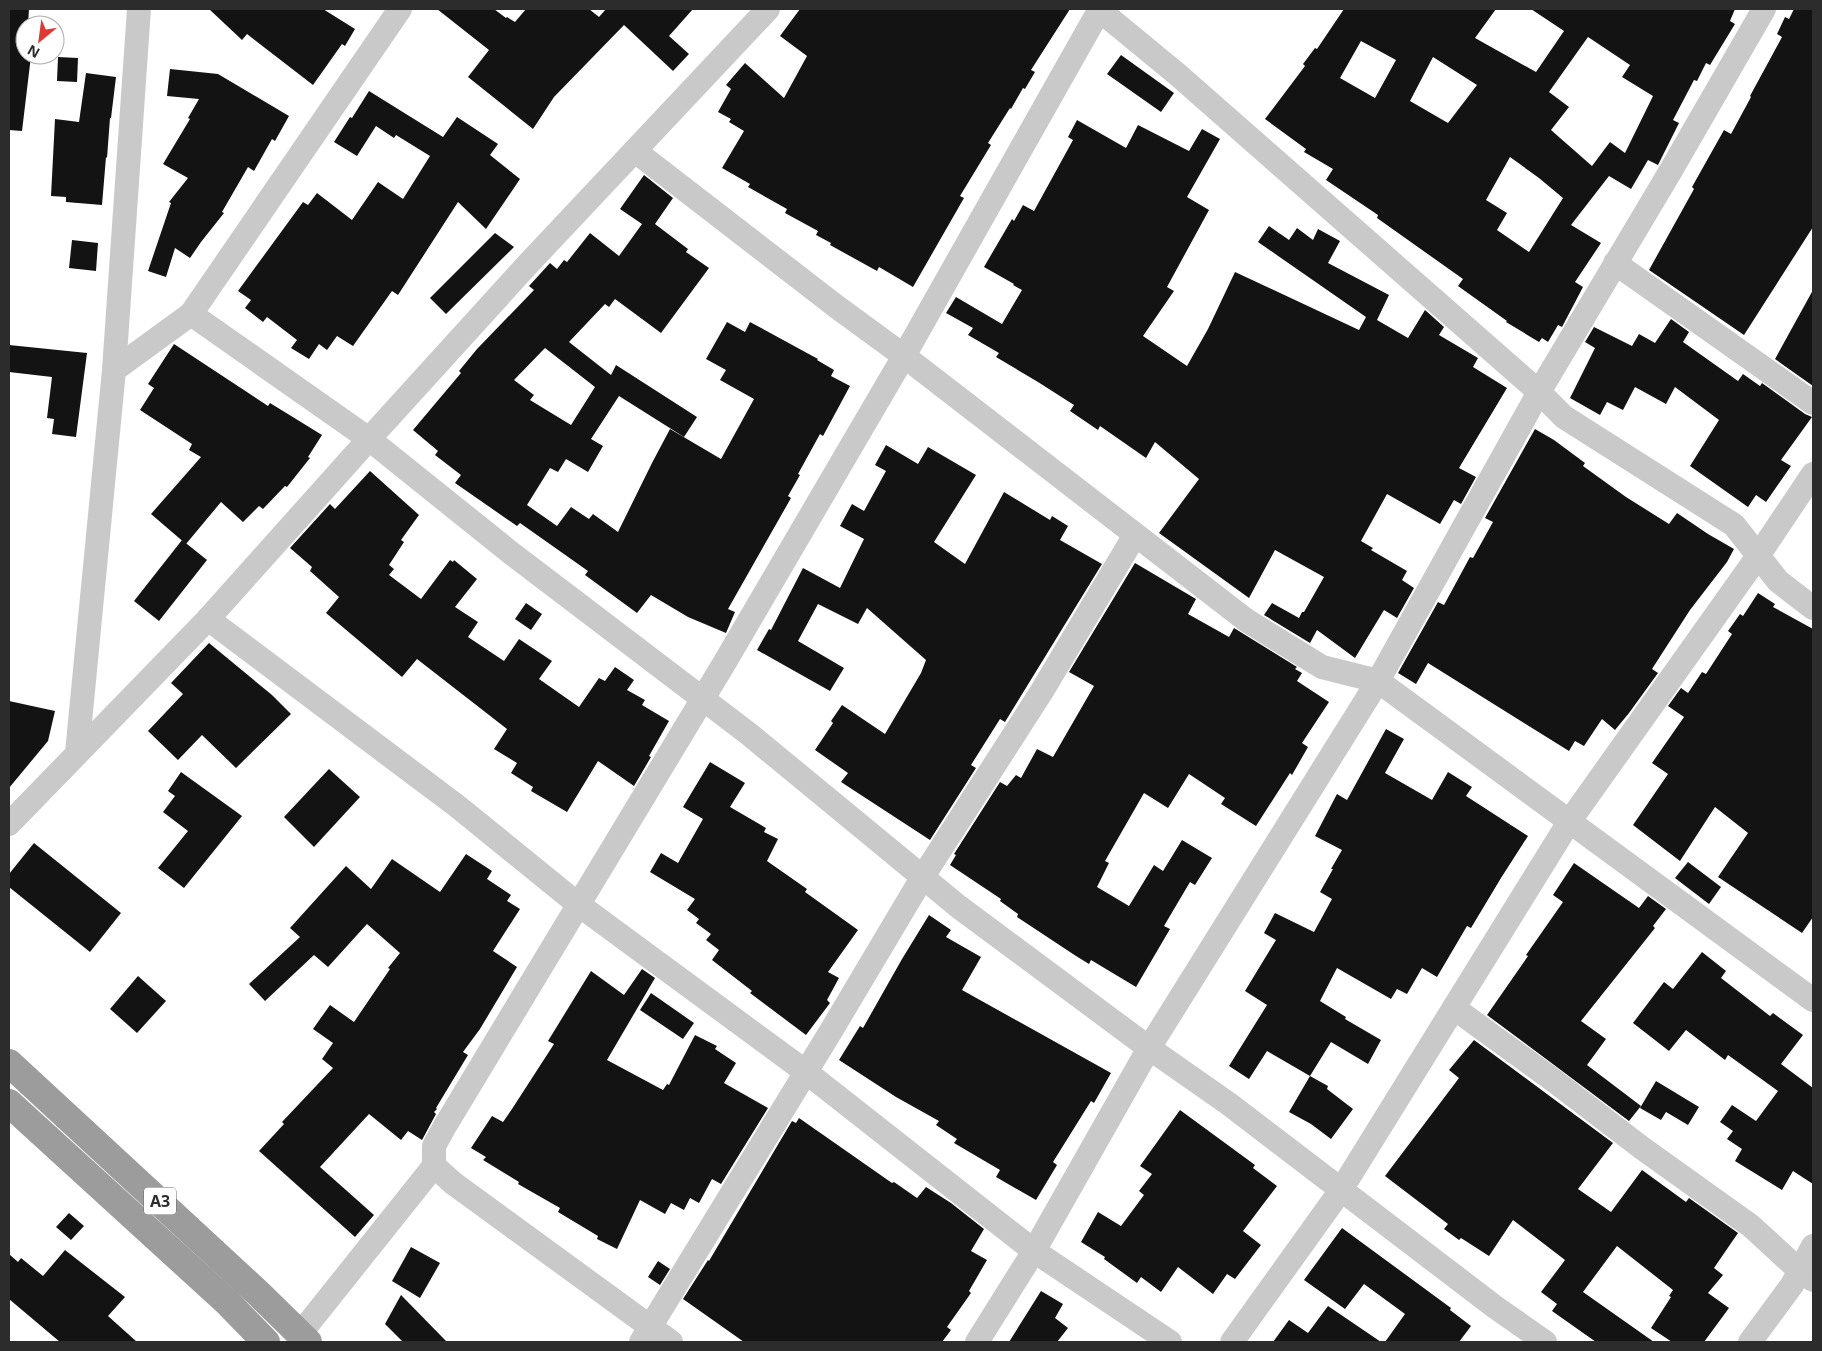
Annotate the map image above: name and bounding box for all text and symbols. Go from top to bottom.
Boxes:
north arrow [15,15,65,65]
text: N [24,41,43,63]
road number: A3 [144,1188,176,1214]

